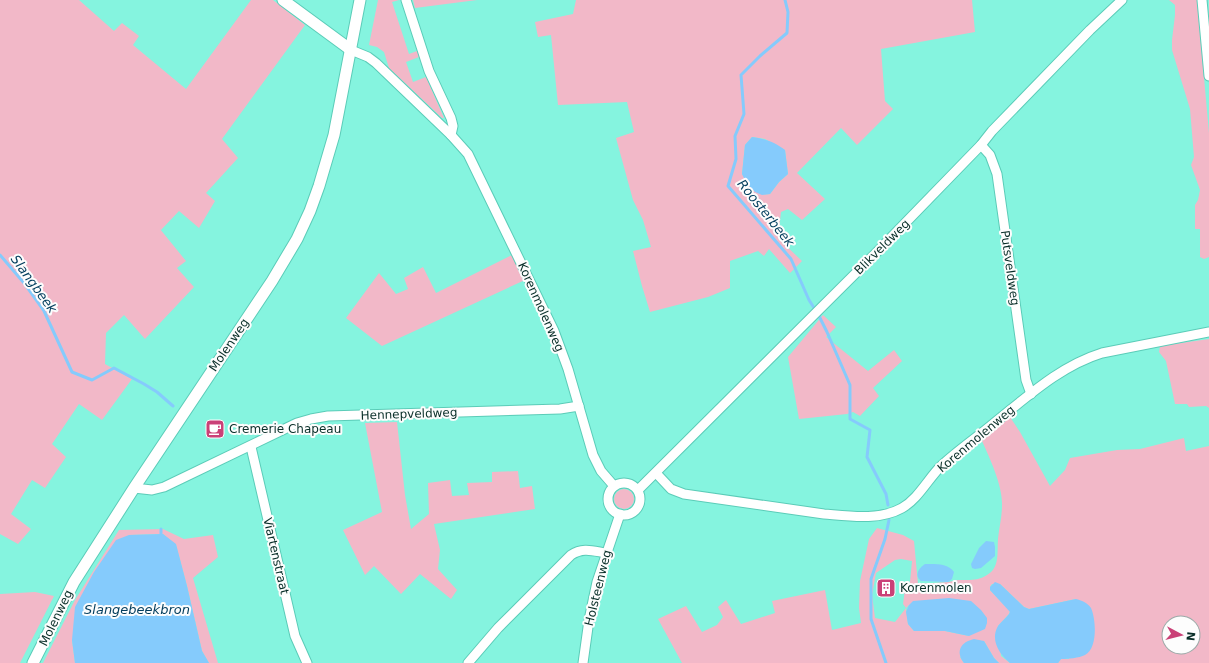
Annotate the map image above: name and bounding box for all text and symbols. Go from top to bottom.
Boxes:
water label: Roosterbeek [734,176,798,250]
street label: Blikveldweg [852,217,912,277]
street label: Putsveldweg [998,229,1022,307]
water label: Slangbeek [8,252,60,316]
street label: Korenmolenweg [515,260,567,354]
street label: Molenweg [206,316,252,374]
street label: Korenmolenweg [935,403,1017,475]
street label: Hennepveldweg [360,405,458,423]
cafe icon: Cremerie Chapeau [204,418,226,440]
place label: Cremerie Chapeau [229,422,341,436]
street label: Viartenstraat [260,516,292,596]
street label: Holsteenweg [582,549,614,627]
building icon: Korenmolen [875,577,897,599]
place label: Korenmolen [900,581,972,595]
street label: Molenweg [36,588,76,648]
water label: Slangebeekbron [84,602,190,617]
north arrow [1161,615,1201,655]
text: N [1183,631,1197,642]

